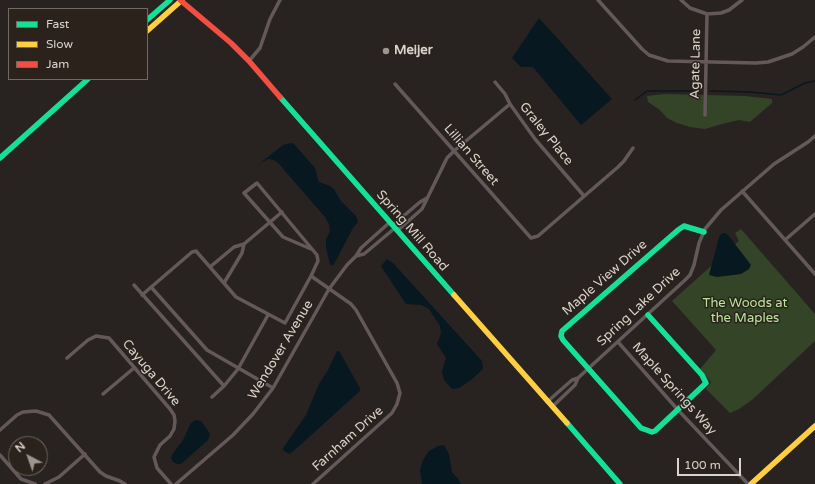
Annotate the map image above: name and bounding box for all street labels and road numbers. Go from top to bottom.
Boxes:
street label: Agate Lane [688,29,704,99]
street label: Graley Place [516,99,576,169]
street label: Lillian Street [440,121,502,189]
street label: Spring Mill Road [373,187,451,275]
street label: Maple View Drive [559,237,651,319]
street label: Spring Lake Drive [594,264,684,350]
street label: Wendover Avenue [245,298,317,402]
street label: Cayuga Drive [119,337,183,409]
street label: Maple Springs Way [628,340,720,438]
street label: Farnham Drive [309,403,387,475]

